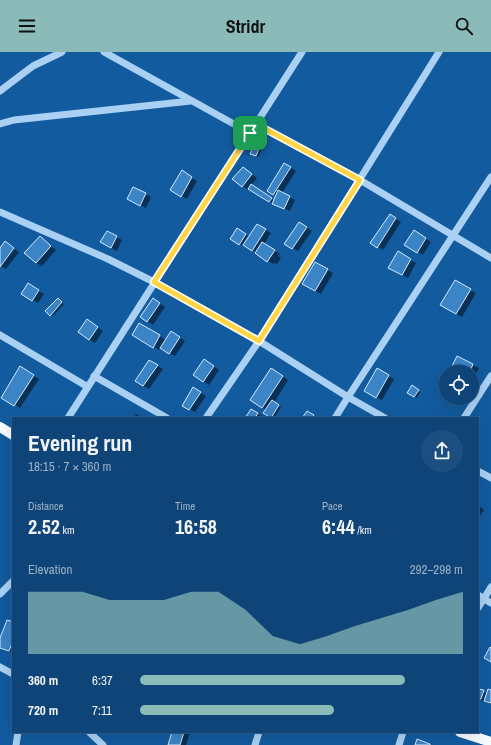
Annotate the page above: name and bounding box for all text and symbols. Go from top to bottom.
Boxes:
text: Stridr [226,14,265,39]
icon: menu [16,15,38,37]
icon: search [453,15,475,37]
pin [233,116,267,150]
icon: arrive [239,122,261,144]
map controls [439,365,479,405]
button: locate [439,365,479,405]
text: Evening run [28,428,132,458]
button: share [421,430,463,472]
text: 18:15 · 7 × 360 m [28,458,111,475]
text: Distance [28,499,64,513]
text: Time [175,499,195,513]
text: Pace [322,499,343,513]
text: 2.52 [28,513,60,540]
text: 16:58 [175,513,217,540]
text: 6:44 [322,513,355,540]
text: km [60,523,74,537]
text: /km [355,523,372,537]
text: Elevation [28,561,72,578]
text: 292–298 m [410,561,463,578]
text: 360 m [28,672,58,689]
text: 6:37 [92,672,113,689]
text: 720 m [28,702,58,719]
text: 7:11 [92,702,112,719]

